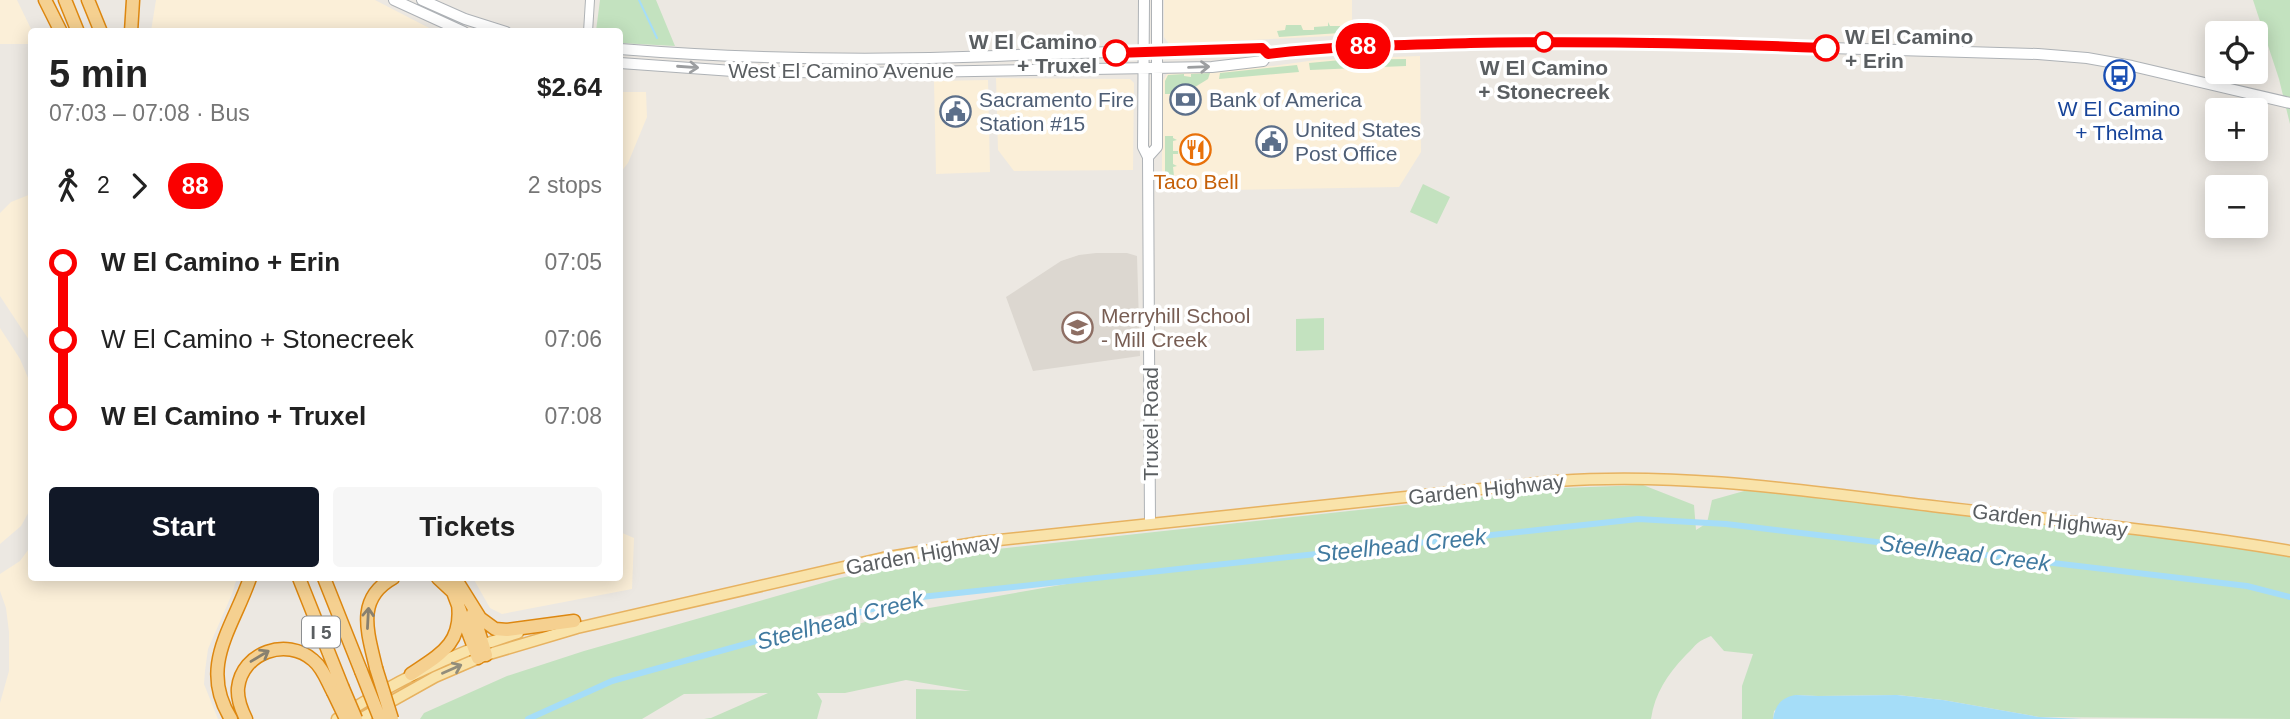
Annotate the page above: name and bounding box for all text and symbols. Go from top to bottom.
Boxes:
map controls [2205,21,2268,238]
button: locate [2205,21,2268,84]
line badge: 88 [1332,23,1394,69]
place label: W El Camino + Erin [1845,25,1973,72]
place label: W El Camino + Truxel [969,30,1097,77]
text: 88 [1350,32,1376,59]
marker: W El Camino + Stonecreek [1534,32,1554,52]
marker: W El Camino + Erin [1813,35,1839,61]
marker: W El Camino + Truxel [1103,40,1129,66]
text: 5 min [49,53,148,95]
place label: W El Camino + Stonecreek [1478,56,1610,103]
street label: West El Camino Avenue [728,59,954,82]
bus stop icon: W El Camino + Thelma [2102,59,2136,93]
one-way arrow [1187,60,1210,74]
one-way arrow [676,61,698,74]
text: $2.64 [537,72,602,102]
bank icon: Bank of America [1169,82,1203,116]
place label: Sacramento Fire Station #15 [979,88,1134,135]
place label: Bank of America [1209,88,1362,111]
public building icon: Sacramento Fire Station #15 [939,94,973,128]
place label: W El Camino + Thelma [2058,97,2180,144]
button: + [2205,98,2268,161]
text: 07:03 – 07:08 · Bus [49,100,250,126]
place label: United States Post Office [1295,118,1421,165]
public building icon: United States Post Office [1255,124,1289,158]
restaurant icon: Taco Bell [1179,132,1213,166]
icon: walk [49,167,87,205]
icon: forward [120,167,158,205]
place label: Taco Bell [1153,170,1239,193]
text: 2 [97,172,110,198]
text: 88 [182,172,209,199]
text: 2 stops [528,172,602,198]
button: − [2205,175,2268,238]
text: W El Camino + Erin [101,247,340,277]
text: 07:05 [544,249,602,275]
place label: Merryhill School - Mill Creek [1101,304,1250,351]
school or university icon: Merryhill School - Mill Creek [1061,310,1095,344]
text: W El Camino + Stonecreek [101,324,414,354]
text: 07:06 [544,326,602,352]
street label: Truxel Road [1139,367,1162,481]
text: W El Camino + Truxel [101,401,366,431]
text: 07:08 [544,403,602,429]
street label: Garden Highway [1407,469,1565,509]
button: Start [49,487,319,567]
button: Tickets [333,487,602,567]
street label: Garden Highway [1971,499,2130,541]
water label: Steelhead Creek [1314,523,1489,567]
street label: Garden Highway [844,529,1003,579]
water label: Steelhead Creek [1878,530,2053,577]
water label: Steelhead Creek [754,585,928,655]
one-way arrow [362,607,375,630]
road number: I 5 [302,617,340,648]
one-way arrow [250,649,270,663]
one-way arrow [440,662,462,675]

